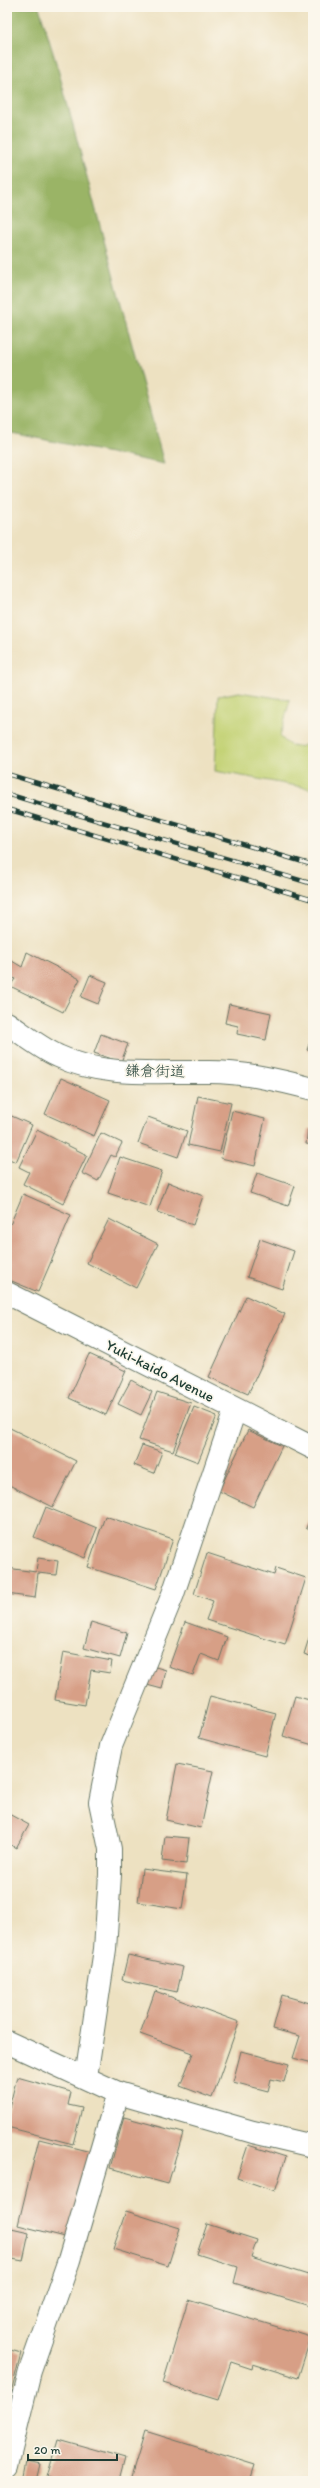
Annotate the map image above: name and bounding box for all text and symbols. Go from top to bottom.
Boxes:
street label: 鎌倉街道 [125,1061,185,1081]
street label: Yuki-kaido Avenue [103,1336,217,1406]
scale bar [28,2436,117,2462]
text: 20 m [34,2443,61,2457]

